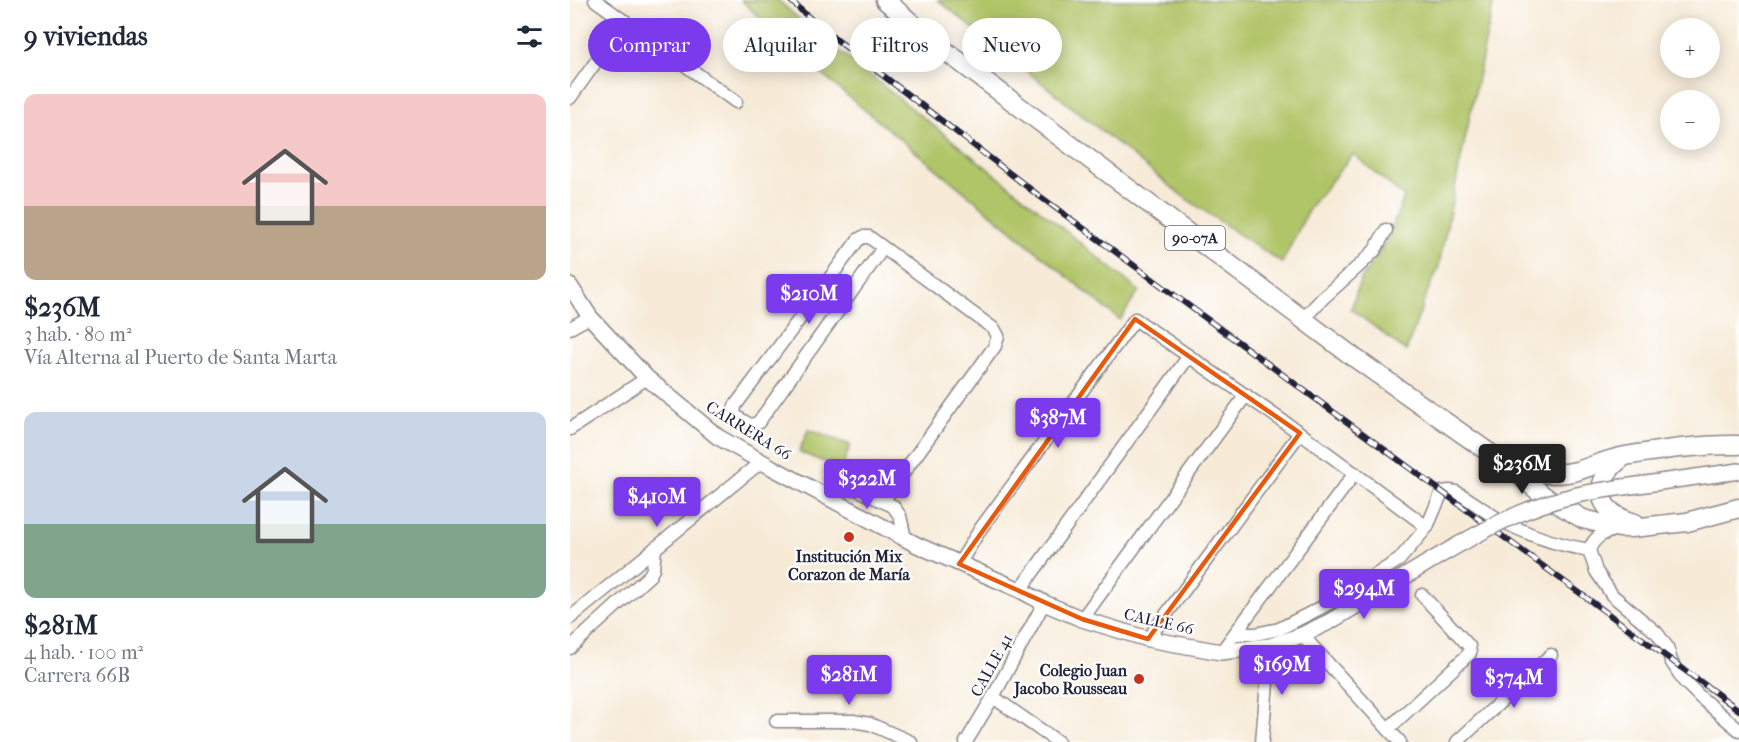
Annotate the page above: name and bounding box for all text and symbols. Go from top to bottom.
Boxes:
chip: Comprar [588,18,711,72]
chip: Alquilar [723,18,838,72]
chip: Filtros [850,18,950,72]
chip: Nuevo [962,18,1062,72]
map controls [1660,18,1720,150]
button: + [1660,18,1720,78]
icon: filters [513,20,546,53]
text: 9 viviendas [24,21,148,52]
button: − [1660,90,1720,150]
icon: home [231,133,339,241]
road number: 90-07A [1165,226,1225,250]
pin: $210M [767,274,851,325]
text: $210M [780,282,838,305]
text: $236M [24,292,100,323]
text: 3 hab. · 80 m² [24,323,132,346]
text: Vía Alterna al Puerto de Santa Marta [24,346,337,369]
street label: CARRERA 66 [703,397,795,464]
pin: $387M [1016,398,1100,449]
text: $387M [1029,406,1087,429]
pin: $236M [1480,444,1564,495]
icon: home [231,451,339,559]
text: $236M [1493,452,1551,475]
pin: $322M [825,459,909,510]
text: $322M [838,467,896,490]
pin: $410M [615,477,699,528]
text: $410M [627,485,687,508]
marker: Institución Mix Corazon de María [842,530,856,544]
place label: Institución Mix Corazon de María [788,547,911,584]
pin: $294M [1322,569,1406,620]
text: $294M [1333,577,1395,600]
street label: CALLE 66 [1122,604,1196,639]
text: $281M [24,610,98,641]
street label: CALLE 41 [966,631,1016,700]
text: 4 hab. · 100 m² [24,641,143,664]
pin: $169M [1240,645,1324,696]
text: $169M [1253,653,1311,676]
pin: $281M [807,655,891,706]
pin: $374M [1472,658,1556,709]
place label: Colegio Juan Jacobo Rousseau [1012,661,1128,699]
text: $281M [821,663,877,686]
text: Carrera 66B [24,664,130,687]
text: $374M [1485,666,1543,689]
marker: Colegio Juan Jacobo Rousseau [1132,672,1146,686]

